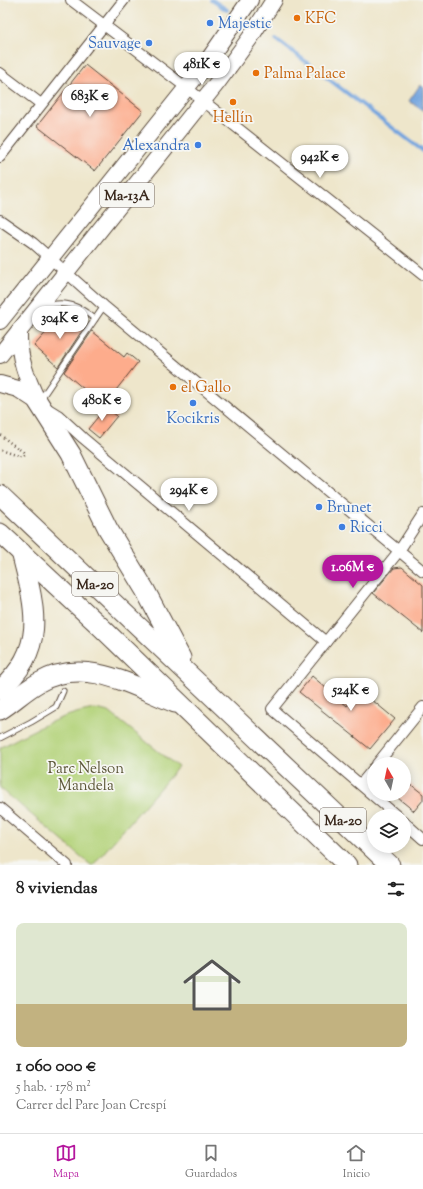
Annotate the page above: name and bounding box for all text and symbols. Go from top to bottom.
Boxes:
place label: KFC [305,9,336,30]
marker: KFC [292,13,302,23]
place label: Majestic [218,14,272,35]
marker: Majestic [205,18,215,28]
place label: Sauvage [88,34,141,55]
marker: Sauvage [144,38,154,48]
pin: 481K € [169,52,235,86]
text: 481K € [183,56,221,74]
place label: Palma Palace [264,64,346,85]
marker: Palma Palace [251,68,261,78]
pin: 683K € [57,84,123,118]
text: 683K € [71,88,109,106]
marker: Hellín [228,97,238,107]
place label: Hellín [213,108,253,129]
place label: Alexandra [122,136,190,157]
marker: Alexandra [193,140,203,150]
pin: 942K € [287,145,353,179]
text: 942K € [300,149,340,167]
road number: Ma-13A [100,183,154,207]
pin: 304K € [27,306,93,340]
text: 304K € [41,310,79,328]
place label: el Gallo [181,378,231,399]
marker: el Gallo [168,382,178,392]
pin: 480K € [69,388,135,422]
text: 480K € [82,392,122,410]
marker: Kocikris [188,398,198,408]
place label: Kocikris [166,409,220,430]
pin: 294K € [156,478,222,512]
text: 294K € [169,482,209,500]
place label: Brunet [327,498,371,519]
marker: Brunet [314,502,324,512]
place label: Ricci [350,518,383,539]
marker: Ricci [337,522,347,532]
pin: 1.06M € [316,555,390,589]
text: 1.06M € [331,559,375,577]
road number: Ma-20 [72,572,118,596]
pin: 524K € [318,678,384,712]
text: 524K € [332,682,370,700]
north arrow [367,757,411,801]
map controls [367,757,411,853]
park label: Parc Nelson Mandela [48,759,124,797]
road number: Ma-20 [320,808,366,832]
button: layers [367,809,411,853]
text: 8 viviendas [16,877,97,901]
icon: filters [385,878,407,900]
icon: home [176,949,248,1021]
text: 1 060 000 € [16,1055,97,1079]
text: 5 hab. · 178 m² [16,1079,91,1097]
text: Carrer del Pare Joan Crespí [16,1097,166,1115]
tab: Mapa [53,1142,79,1182]
tab: Guardados [185,1142,237,1182]
tab: Inicio [343,1142,370,1182]

